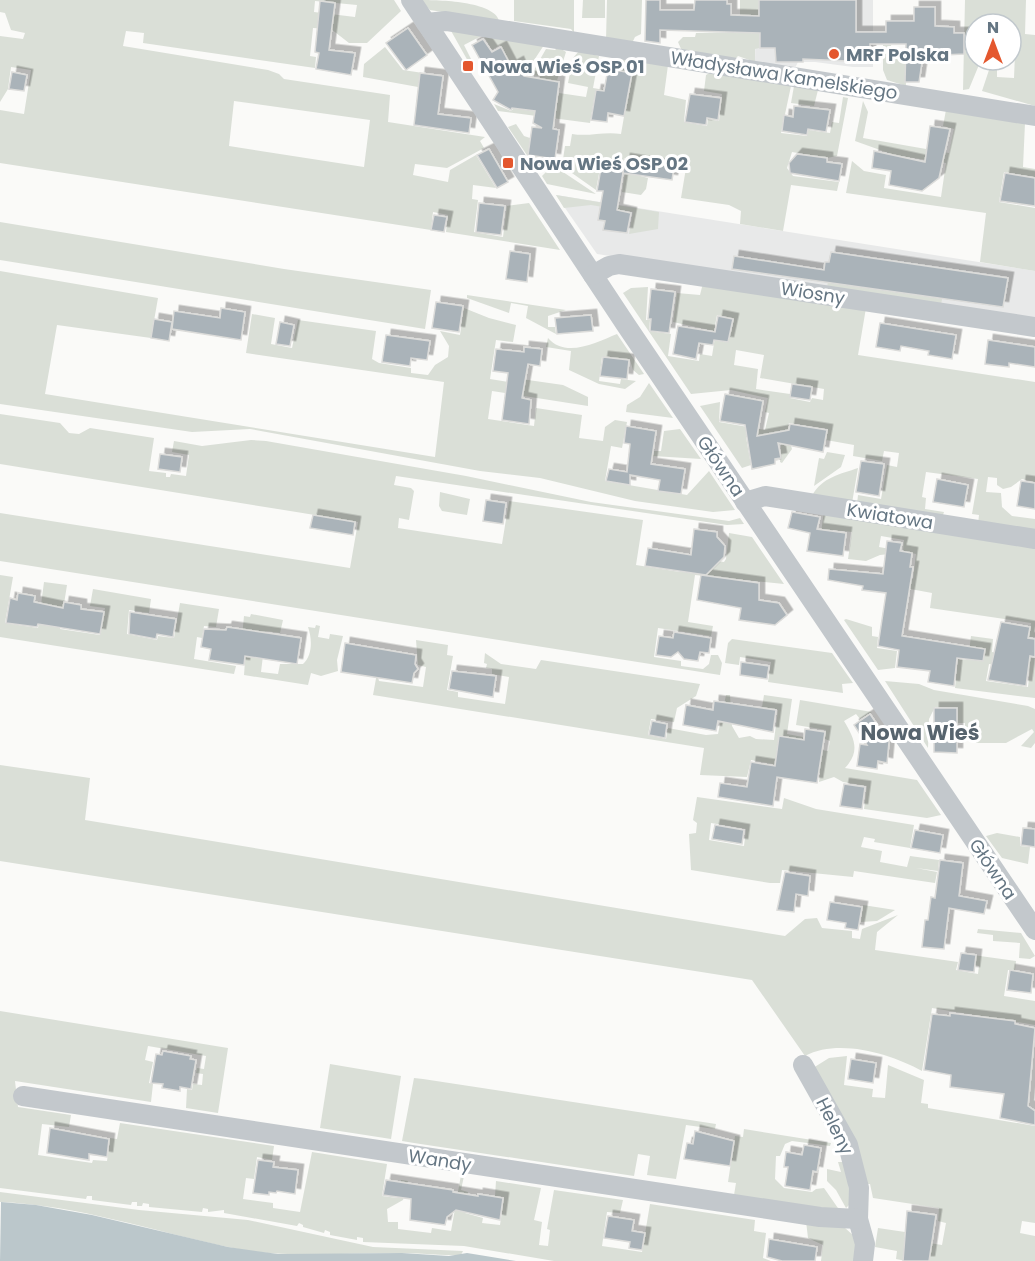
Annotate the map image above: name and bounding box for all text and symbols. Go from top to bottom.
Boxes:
north arrow [963,12,1023,72]
text: N [987,16,999,39]
place label: MRF Polska [846,42,949,67]
street label: Władysława Kamelskiego [669,45,899,105]
marker: MRF Polska [827,47,841,61]
place label: Nowa Wieś OSP 01 [480,54,645,79]
marker: Nowa Wieś OSP 01 [461,59,475,73]
place label: Nowa Wieś OSP 02 [520,151,688,176]
marker: Nowa Wieś OSP 02 [501,156,515,170]
street label: Wiosny [779,276,847,310]
street label: Główna [691,431,751,501]
street label: Kwiatowa [845,497,935,535]
district label: Nowa Wieś [860,718,980,747]
street label: Główna [963,834,1023,904]
street label: Heleny [810,1093,860,1159]
street label: Wandy [407,1143,473,1177]

